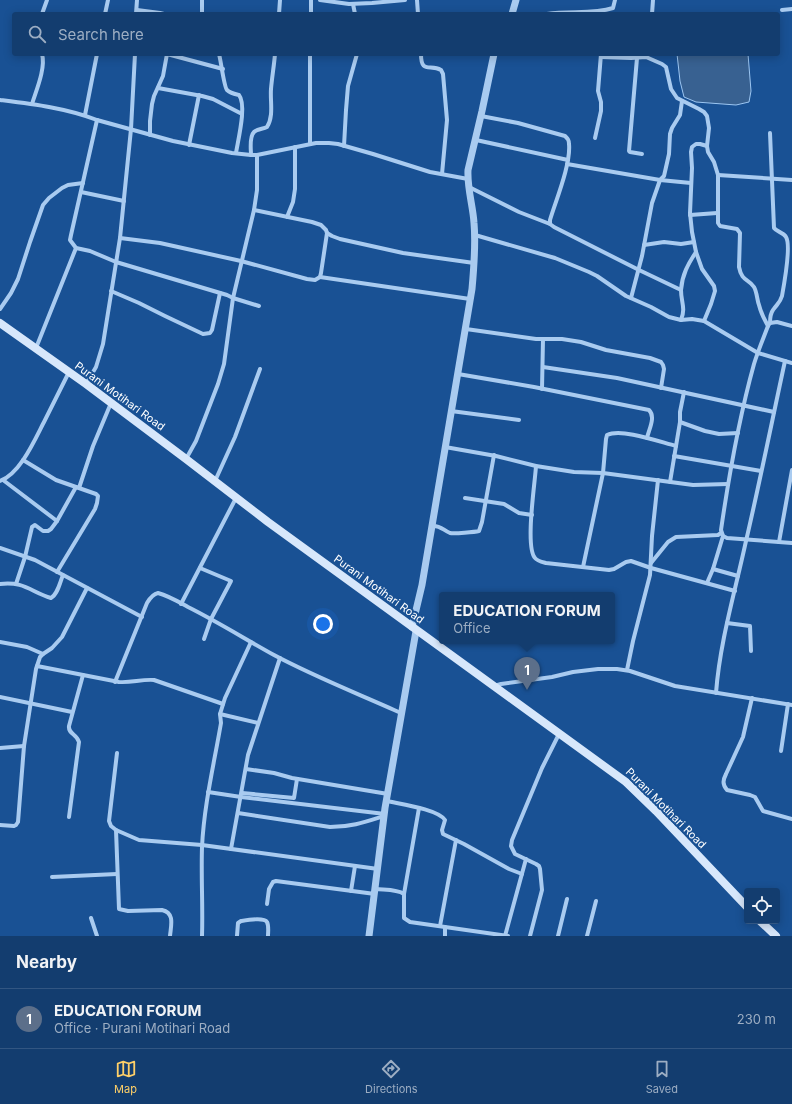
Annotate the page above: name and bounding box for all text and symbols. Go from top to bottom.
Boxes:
search box [12,12,780,56]
icon: search [26,23,48,45]
text: Search here [58,25,144,44]
street label: Purani Motihari Road [72,359,168,433]
street label: Purani Motihari Road [331,552,427,626]
popup [439,592,615,644]
text: EDUCATION FORUM [453,601,601,620]
your location [313,614,333,634]
text: Office [453,620,491,636]
pin: 1 [514,657,540,690]
street label: Purani Motihari Road [623,765,709,851]
map controls [744,888,780,924]
button: locate [744,888,780,924]
text: Nearby [16,952,77,972]
text: EDUCATION FORUM [54,1001,201,1020]
text: 1 [26,1011,32,1027]
text: 230 m [737,1011,776,1027]
text: Office · Purani Motihari Road [54,1020,230,1036]
tab: Map [114,1058,137,1096]
tab: Directions [365,1058,418,1096]
tab: Saved [646,1058,678,1096]

